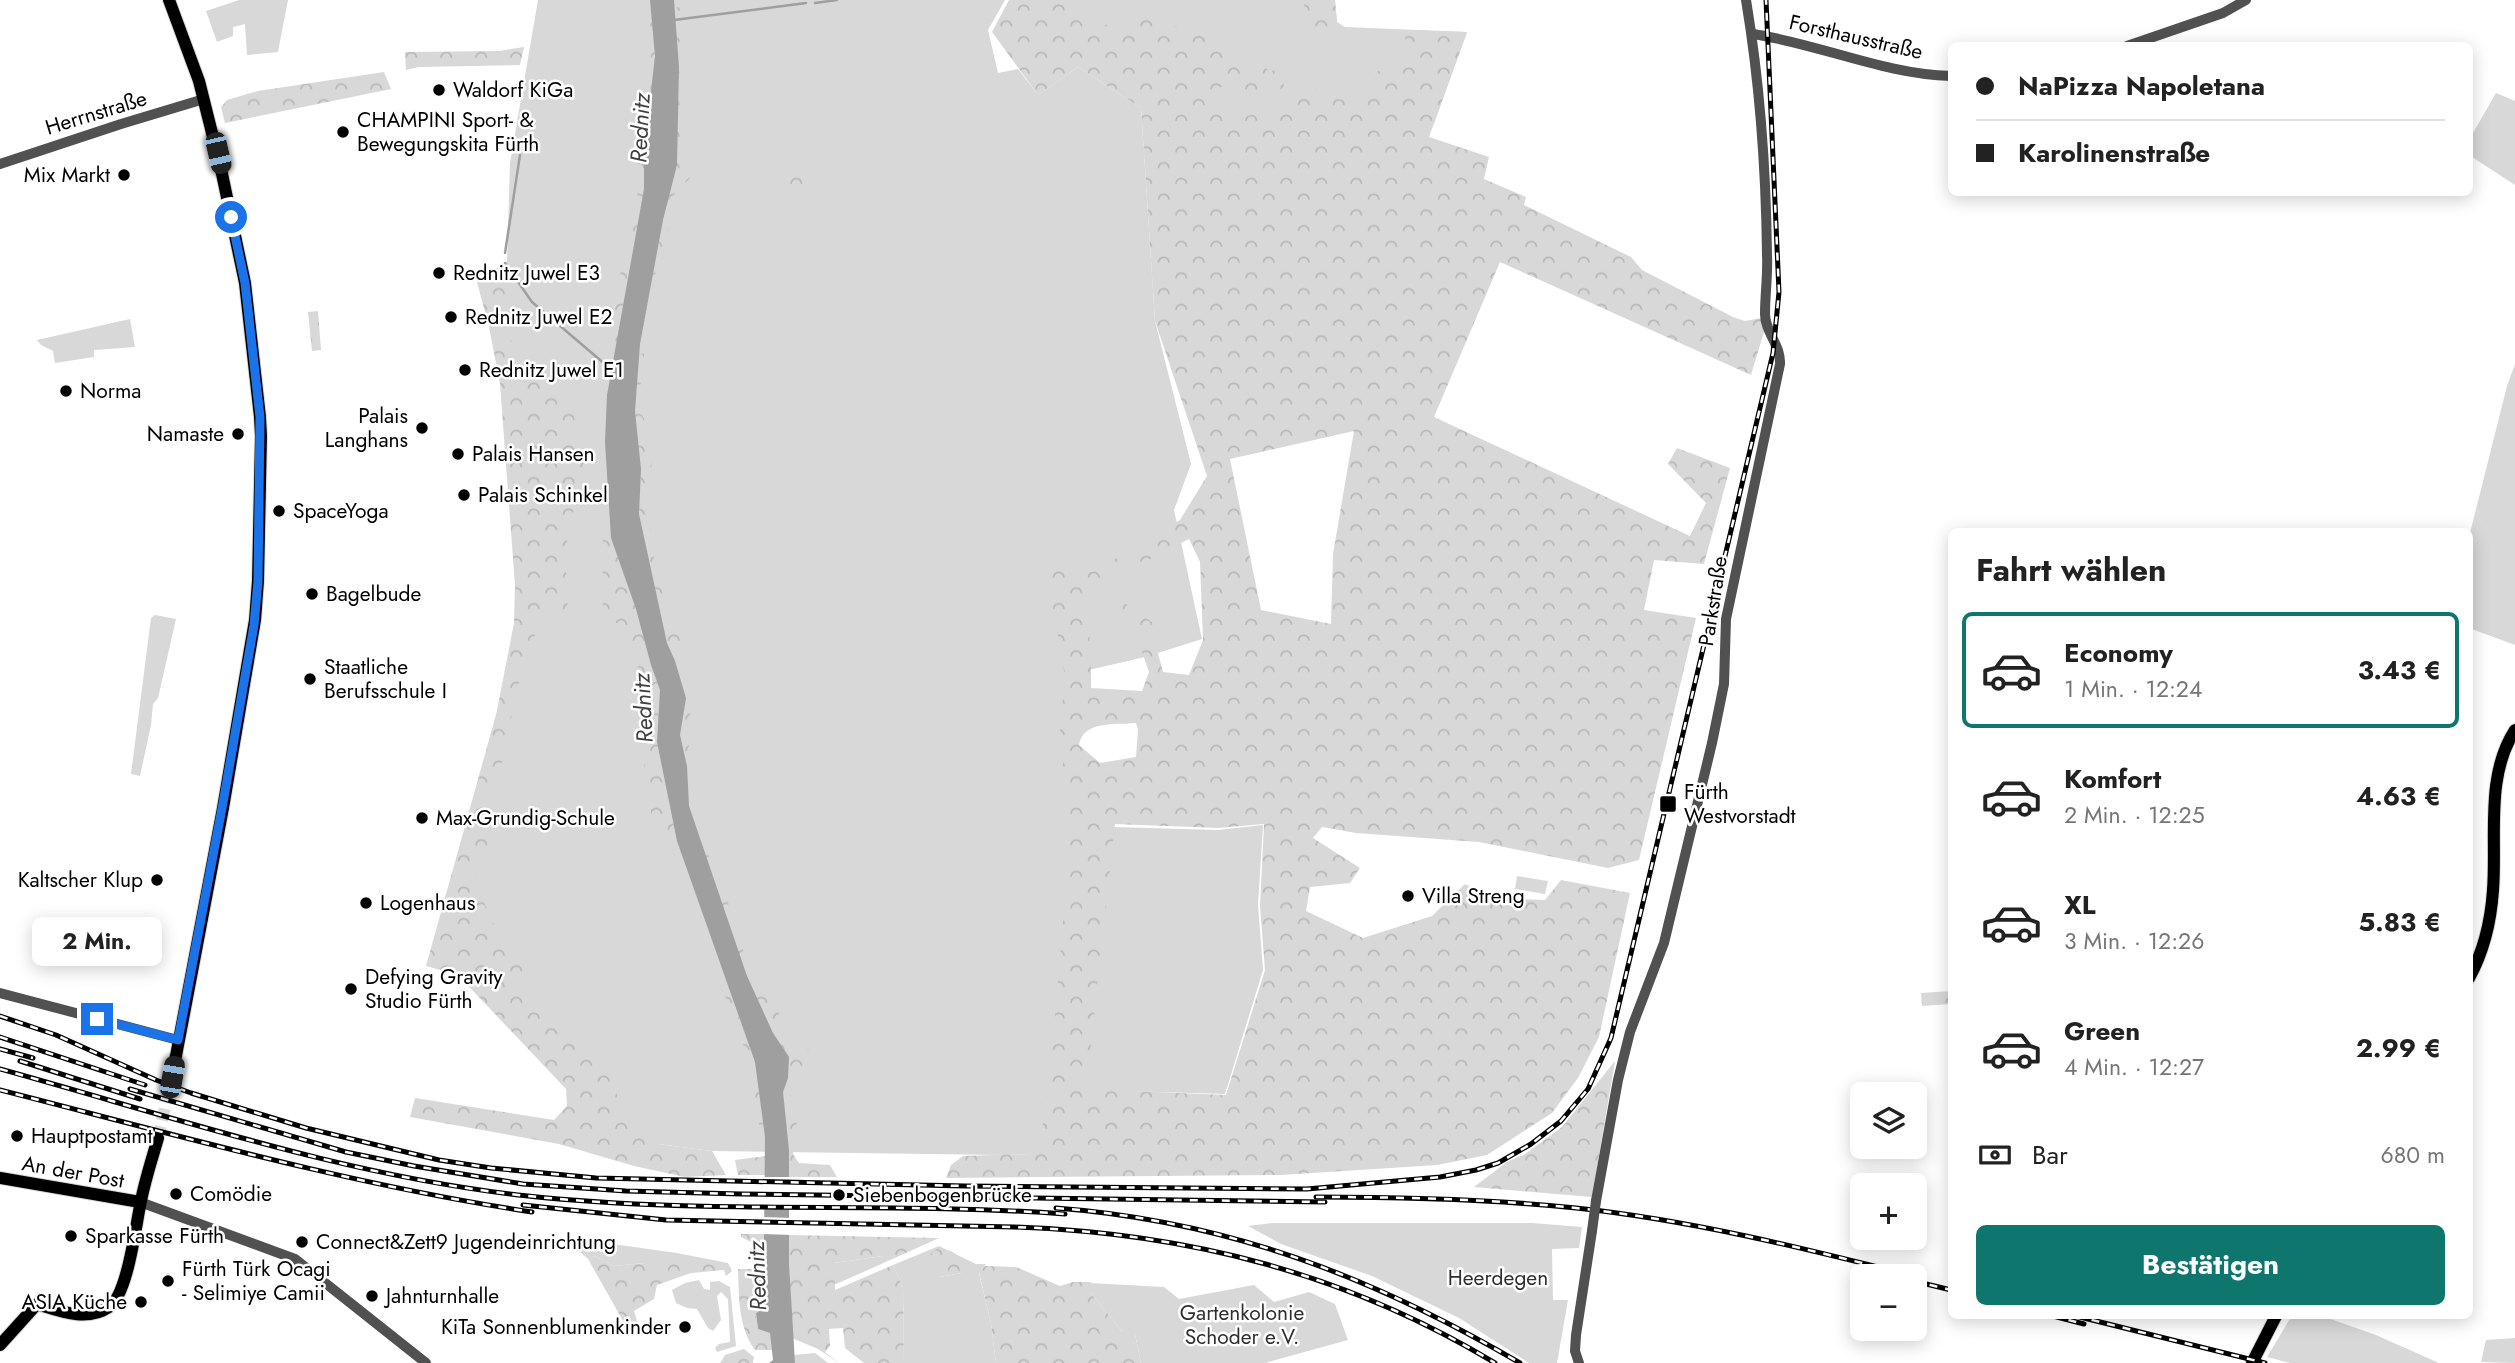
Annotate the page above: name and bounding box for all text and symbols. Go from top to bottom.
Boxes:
street label: Forsthausstraße [1786,7,1926,67]
text: NaPizza Napoletana [2018,67,2265,105]
place label: Waldorf KiGa [453,75,573,105]
marker: Waldorf KiGa [431,82,447,98]
street label: Herrnstraße [42,83,151,143]
water label: Rednitz [621,91,659,164]
place label: CHAMPINI Sport- & Bewegungskita Fürth [357,105,539,159]
marker: CHAMPINI Sport- & Bewegungskita Fürth [335,124,351,140]
car [204,130,233,176]
text: Karolinenstraße [2018,134,2210,172]
place label: Mix Markt [24,160,110,190]
marker: Mix Markt [116,167,132,183]
route start [215,201,247,233]
place label: Rednitz Juwel E3 [453,258,600,288]
marker: Rednitz Juwel E3 [431,265,447,281]
place label: Rednitz Juwel E2 [465,302,613,332]
marker: Rednitz Juwel E2 [443,309,459,325]
place label: Rednitz Juwel E1 [479,355,624,385]
marker: Rednitz Juwel E1 [457,362,473,378]
place label: Norma [80,376,141,406]
marker: Norma [58,383,74,399]
place label: Palais Langhans [325,401,408,455]
place label: Namaste [147,419,224,449]
marker: Palais Langhans [414,420,430,436]
marker: Namaste [230,426,246,442]
place label: Palais Hansen [472,439,595,469]
marker: Palais Hansen [450,446,466,462]
place label: Palais Schinkel [478,480,608,510]
marker: Palais Schinkel [456,487,472,503]
place label: SpaceYoga [293,496,389,526]
marker: SpaceYoga [271,503,287,519]
text: Fahrt wählen [1976,547,2166,593]
street label: Parkstraße [1691,554,1735,648]
place label: Bagelbude [326,579,421,609]
marker: Bagelbude [304,586,320,602]
text: Economy [2064,634,2173,672]
icon: car [1980,639,2043,702]
text: 3.43 € [2358,651,2441,689]
place label: Staatliche Berufsschule I [324,652,447,706]
marker: Staatliche Berufsschule I [302,671,318,687]
water label: Rednitz [624,671,662,744]
text: 1 Min. · 12:24 [2064,672,2202,706]
text: Komfort [2064,760,2161,798]
icon: car [1980,765,2043,828]
place label: Fürth Westvorstadt [1684,777,1796,831]
text: 4.63 € [2356,777,2441,815]
marker: Fürth Westvorstadt [1658,794,1678,814]
text: 2 Min. · 12:25 [2064,798,2205,832]
place label: Max-Grundig-Schule [436,803,615,833]
marker: Max-Grundig-Schule [414,810,430,826]
place label: Kaltscher Klup [18,865,143,895]
marker: Kaltscher Klup [149,872,165,888]
place label: Villa Streng [1422,881,1525,911]
text: XL [2064,886,2096,924]
place label: Logenhaus [380,888,475,918]
marker: Villa Streng [1400,888,1416,904]
icon: car [1980,891,2043,954]
marker: Logenhaus [358,895,374,911]
text: 5.83 € [2359,903,2441,941]
callout: 2 Min. [32,918,162,967]
text: 2 Min. [62,924,132,958]
text: 3 Min. · 12:26 [2064,924,2204,958]
place label: Defying Gravity Studio Fürth [365,962,503,1016]
marker: Defying Gravity Studio Fürth [343,981,359,997]
route end [81,1003,113,1035]
text: Green [2064,1012,2140,1050]
icon: car [1980,1017,2043,1080]
text: 2.99 € [2356,1029,2441,1067]
text: 4 Min. · 12:27 [2064,1050,2204,1084]
car [159,1054,186,1100]
map controls [1850,1082,1927,1341]
button: layers [1850,1082,1927,1159]
place label: Hauptpostamt [31,1121,153,1151]
marker: Hauptpostamt [9,1128,25,1144]
icon: cash [1976,1136,2014,1174]
text: Bar [2032,1136,2068,1174]
text: 680 m [2381,1138,2445,1172]
street label: An der Post [20,1148,126,1196]
button: + [1850,1173,1927,1250]
place label: Comödie [190,1179,272,1209]
place label: Siebenbogenbrücke [853,1180,1032,1210]
marker: Comödie [168,1186,184,1202]
marker: Siebenbogenbrücke [831,1187,847,1203]
place label: Sparkasse Fürth [85,1221,224,1251]
button: Bestätigen [1976,1225,2445,1305]
place label: Connect&Zett9 Jugendeinrichtung [316,1227,616,1257]
marker: Sparkasse Fürth [63,1228,79,1244]
marker: Connect&Zett9 Jugendeinrichtung [294,1234,310,1250]
water label: Rednitz [739,1239,775,1311]
place label: Fürth Türk Ocagi - Selimiye Camii [182,1254,331,1308]
park label: Heerdegen [1448,1263,1548,1293]
button: − [1850,1264,1927,1341]
marker: Fürth Türk Ocagi - Selimiye Camii [160,1273,176,1289]
place label: Jahnturnhalle [383,1281,499,1311]
place label: ASIA Küche [22,1287,127,1317]
marker: Jahnturnhalle [364,1288,380,1304]
marker: ASIA Küche [133,1294,149,1310]
park label: Gartenkolonie Schoder e.V. [1180,1298,1304,1352]
place label: KiTa Sonnenblumenkinder [441,1312,672,1342]
marker: KiTa Sonnenblumenkinder [677,1319,693,1335]

